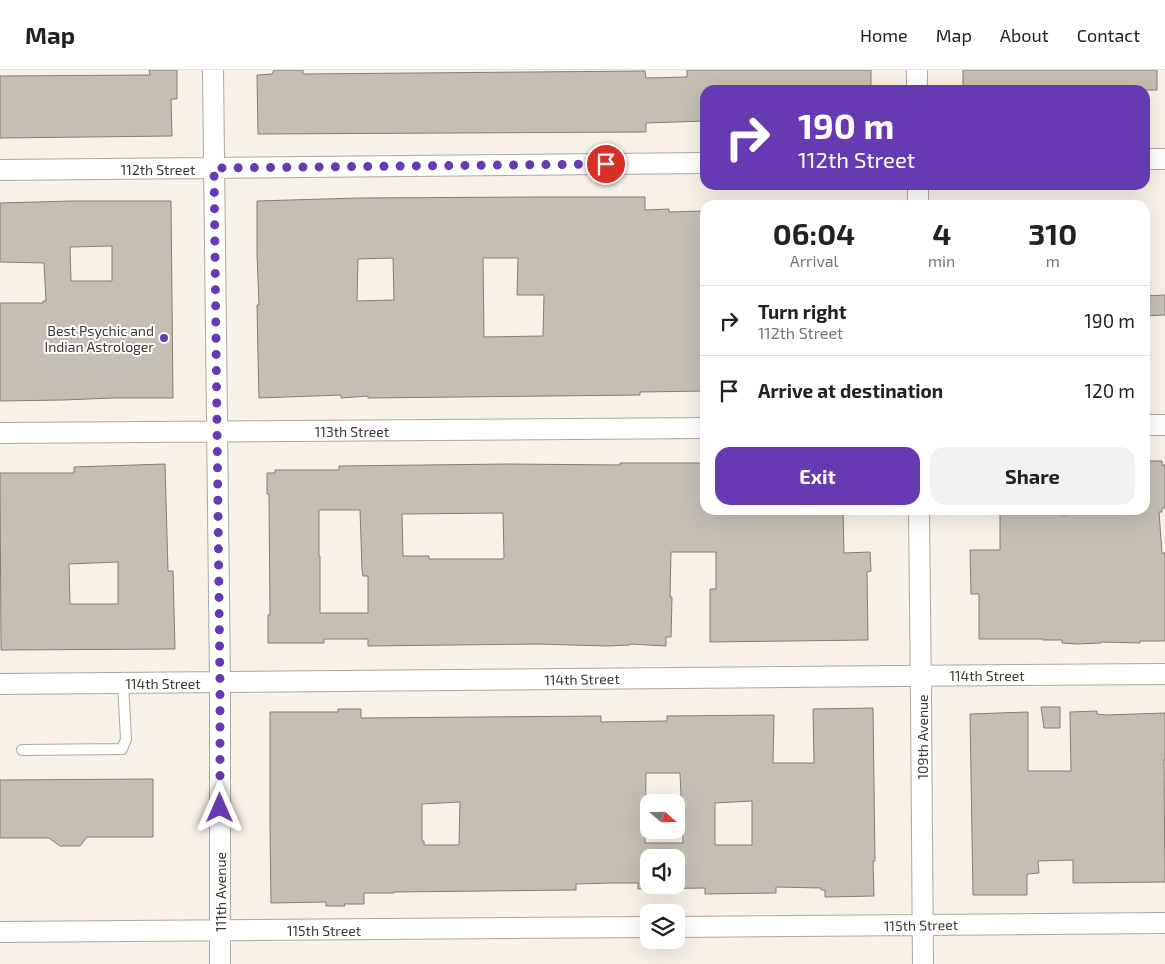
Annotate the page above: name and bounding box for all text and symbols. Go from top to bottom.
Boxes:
text: Map [25,20,75,49]
text: Home [860,24,908,46]
text: Map [936,24,972,46]
text: About [1000,24,1049,46]
text: Contact [1077,24,1140,46]
text: 190 m [798,104,894,146]
icon: right [715,105,780,170]
pin [585,143,627,185]
text: 112th Street [798,146,915,172]
icon: arrive [592,150,620,178]
street label: 112th Street [121,161,195,178]
text: 06:04 [773,215,855,251]
text: 4 [932,215,951,251]
text: 310 [1028,215,1077,251]
text: Arrival [790,251,838,270]
text: min [928,251,955,270]
text: m [1046,251,1060,270]
text: Turn right [758,300,846,323]
icon: right [715,307,743,335]
text: 190 m [1084,309,1135,332]
place label: Best Psychic and Indian Astrologer [45,322,154,355]
text: 112th Street [758,323,843,342]
marker: Best Psychic and Indian Astrologer [158,332,170,344]
icon: arrive [715,377,743,405]
text: Arrive at destination [758,379,943,402]
text: 120 m [1084,379,1135,402]
street label: 113th Street [315,423,389,440]
button: Exit [715,447,920,505]
button: Share [930,447,1135,505]
street label: 114th Street [949,667,1025,684]
street label: 114th Street [544,670,620,688]
street label: 114th Street [125,675,201,692]
street label: 109th Avenue [914,694,931,780]
position arrow [193,781,245,833]
north arrow [640,794,685,839]
map controls [640,794,685,949]
button: sound [640,849,685,894]
street label: 111th Avenue [212,852,229,932]
button: layers [640,904,685,949]
street label: 115th Street [884,916,958,934]
street label: 115th Street [287,922,361,939]

